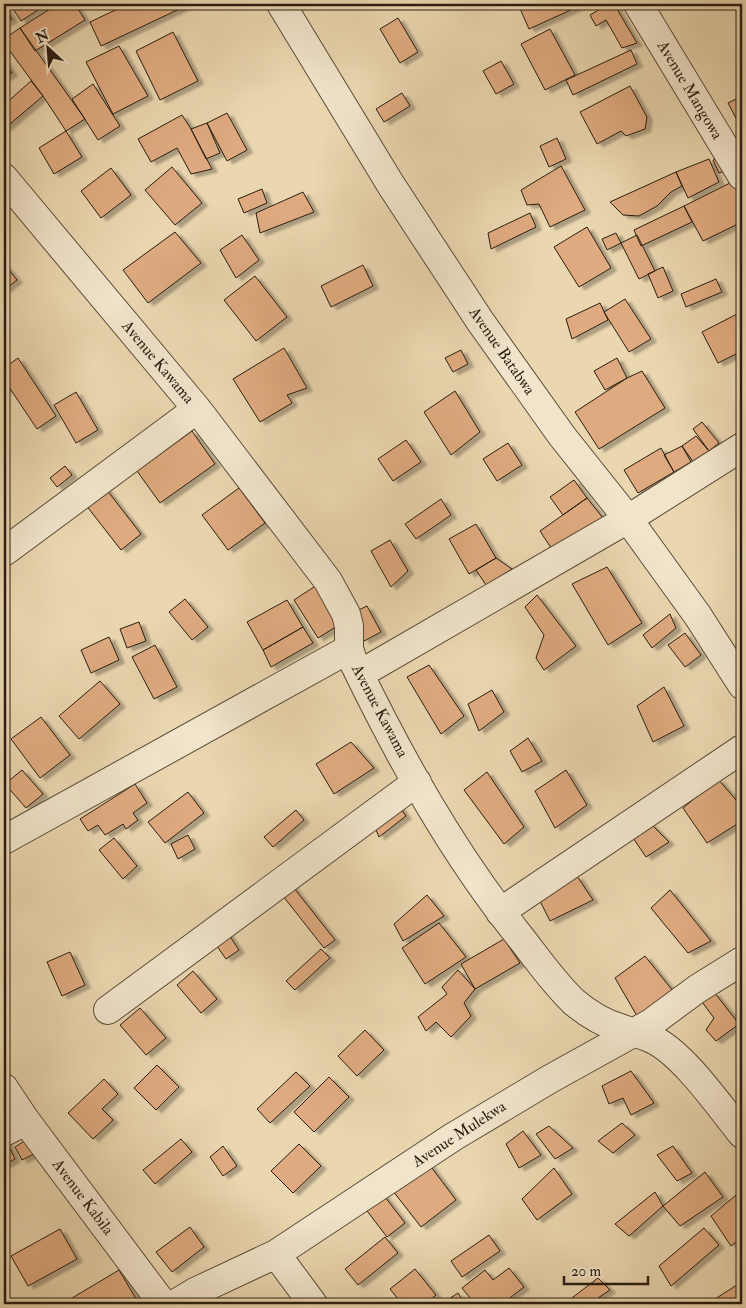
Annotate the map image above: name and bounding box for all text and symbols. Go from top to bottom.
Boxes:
north arrow [22,22,72,72]
text: N [32,26,52,48]
street label: Avenue Mangowa [652,36,728,143]
street label: Avenue Batabwa [464,302,540,399]
street label: Avenue Kawama [117,315,199,408]
street label: Avenue Kawama [347,660,413,761]
street label: Avenue Mulekwa [407,1096,510,1172]
street label: Avenue Kabila [47,1154,118,1239]
scale bar [564,1253,647,1285]
text: 20 m [571,1262,601,1281]

